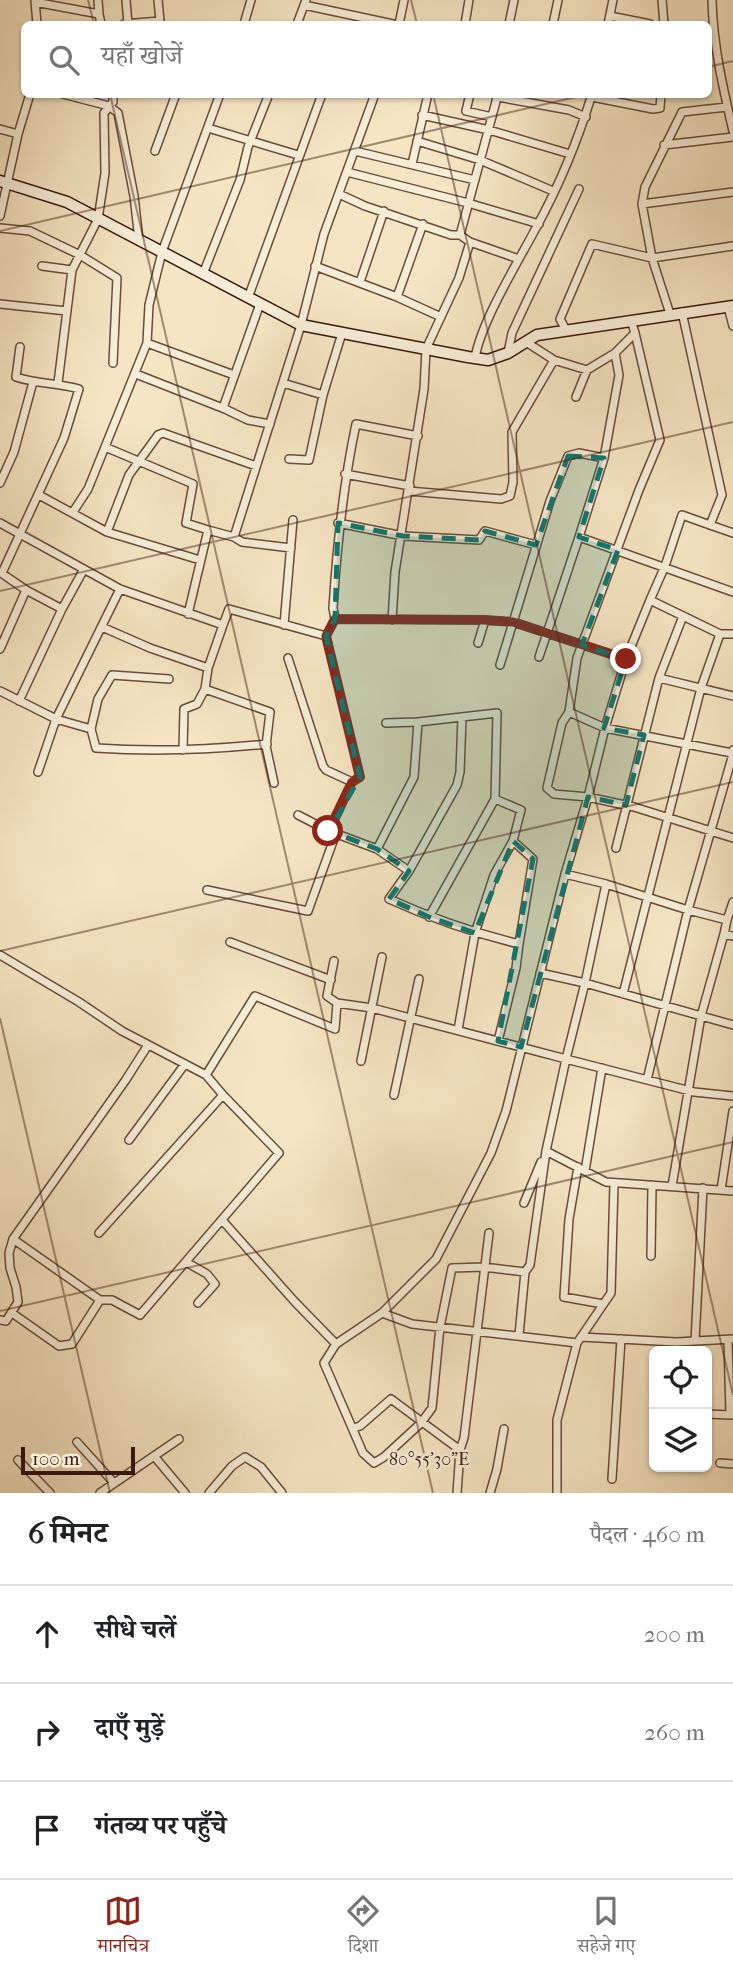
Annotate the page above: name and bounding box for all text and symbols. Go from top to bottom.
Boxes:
search box [21,21,712,98]
text: यहाँ खोजें [101,40,183,71]
icon: search [45,41,83,79]
route end [610,643,641,674]
route start [312,815,343,846]
map controls [649,1346,712,1472]
button: locate [649,1346,712,1409]
button: layers [649,1409,712,1472]
scale bar [21,1444,135,1476]
text: 100 m [32,1448,80,1470]
text: 80°55'30"E [389,1449,469,1470]
text: 6 मिनट [28,1516,108,1551]
text: पैदल · 460 m [590,1521,705,1548]
text: सीधे चलें [95,1614,176,1645]
icon: ahead [28,1615,66,1653]
text: 200 m [644,1621,705,1648]
text: दाएँ मुड़ें [95,1712,164,1743]
icon: right [28,1713,66,1751]
text: 260 m [644,1719,705,1746]
text: गंतव्य पर पहुँचे [95,1810,226,1841]
icon: arrive [28,1811,66,1849]
tab: मानचित्र [98,1892,149,1964]
tab: दिशा [344,1892,382,1964]
tab: सहेजे गए [577,1892,635,1964]

